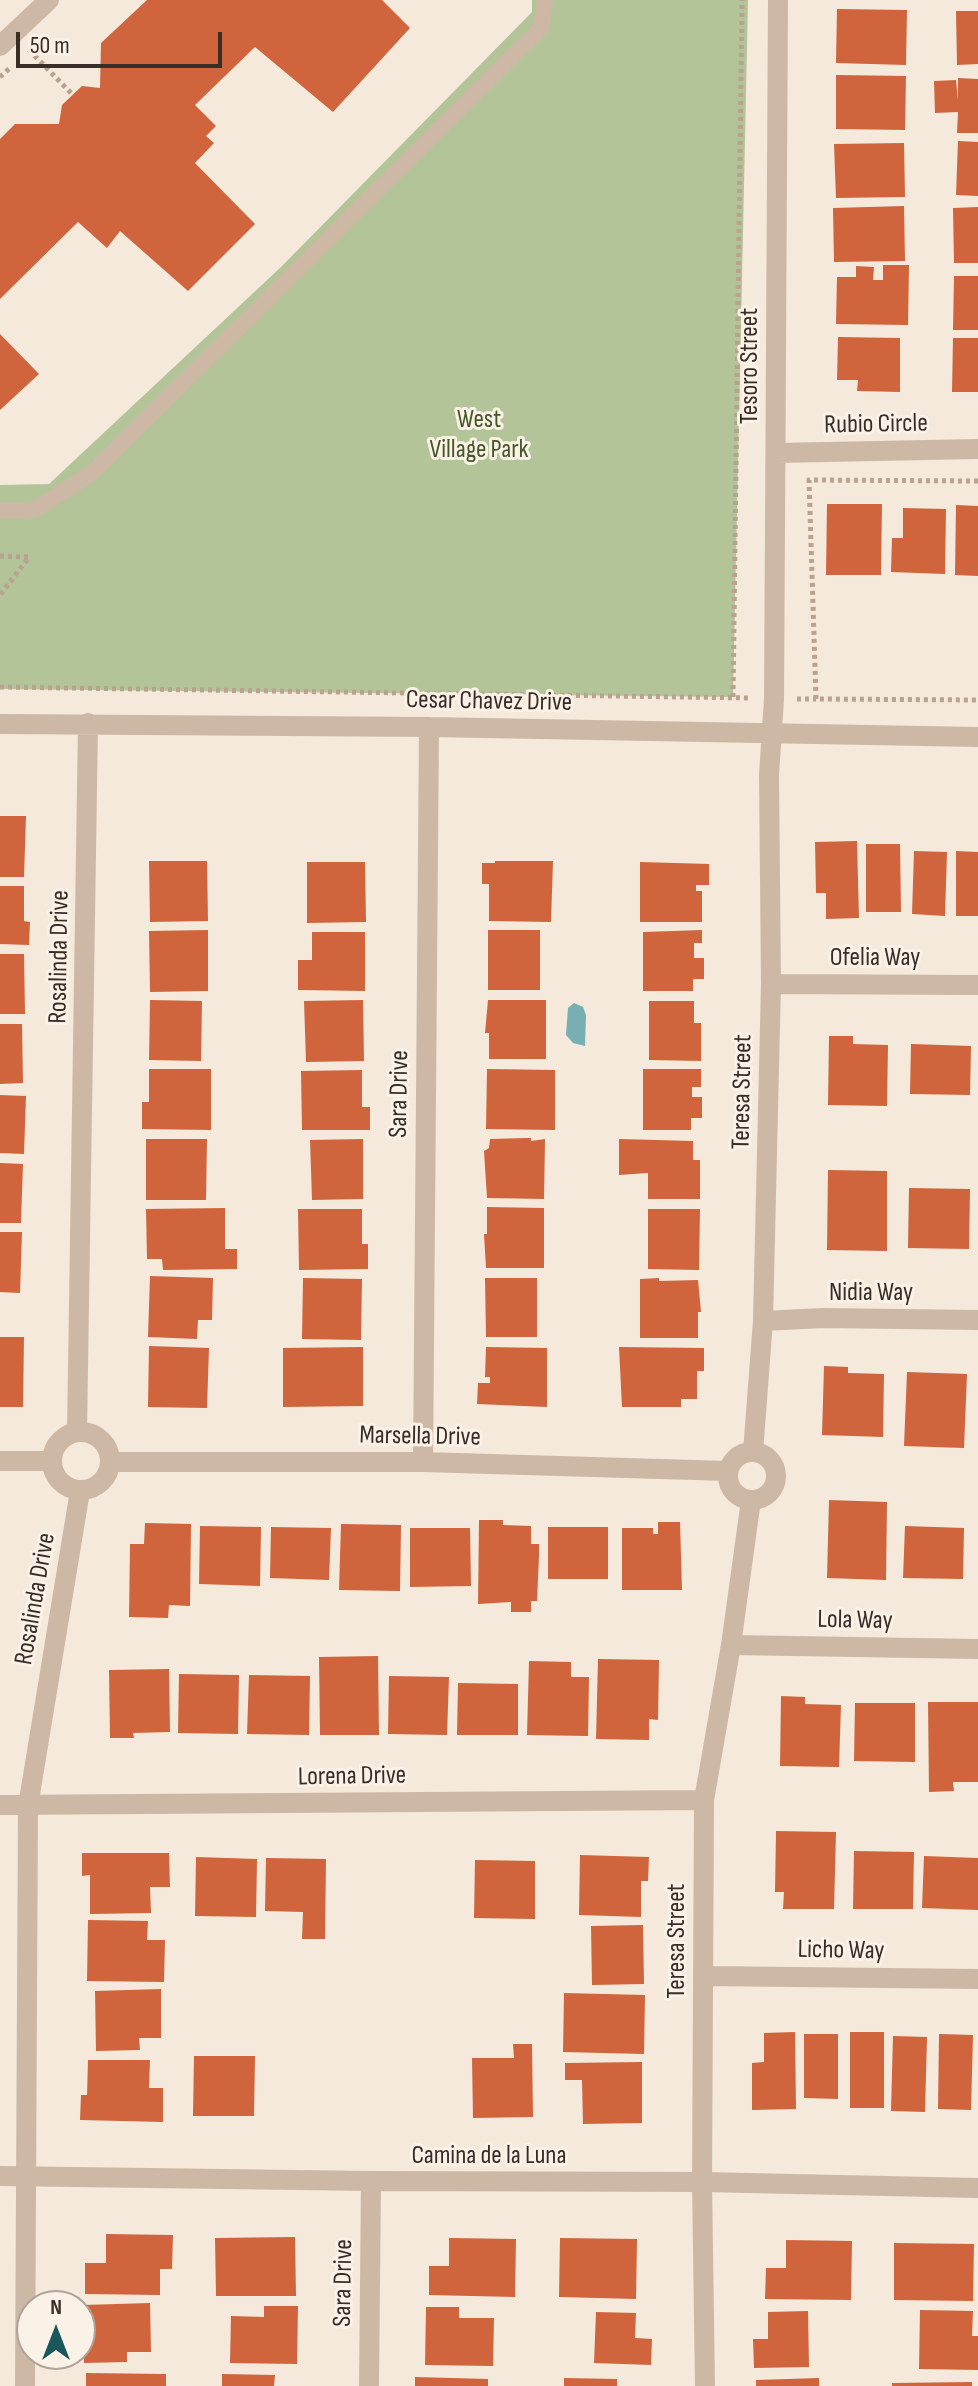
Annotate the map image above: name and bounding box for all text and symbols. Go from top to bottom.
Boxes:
scale bar [20,16,226,66]
text: 50 m [30,31,70,60]
street label: Tesoro Street [734,308,766,424]
park label: West Village Park [429,404,529,466]
street label: Rubio Circle [824,408,928,442]
street label: Cesar Chavez Drive [406,685,572,719]
street label: Rosalinda Drive [43,890,77,1024]
street label: Ofelia Way [830,942,920,974]
street label: Teresa Street [726,1034,760,1150]
street label: Sara Drive [384,1050,416,1138]
street label: Nidia Way [829,1277,913,1309]
street label: Marsella Drive [359,1420,481,1454]
street label: Rosalinda Drive [9,1531,63,1667]
street label: Lola Way [817,1605,893,1637]
street label: Lorena Drive [298,1760,406,1794]
street label: Teresa Street [661,1883,693,1999]
street label: Licho Way [797,1935,885,1967]
street label: Camina de la Luna [411,2140,567,2172]
street label: Sara Drive [328,2239,360,2327]
north arrow [16,2290,96,2370]
text: N [50,2294,62,2321]

